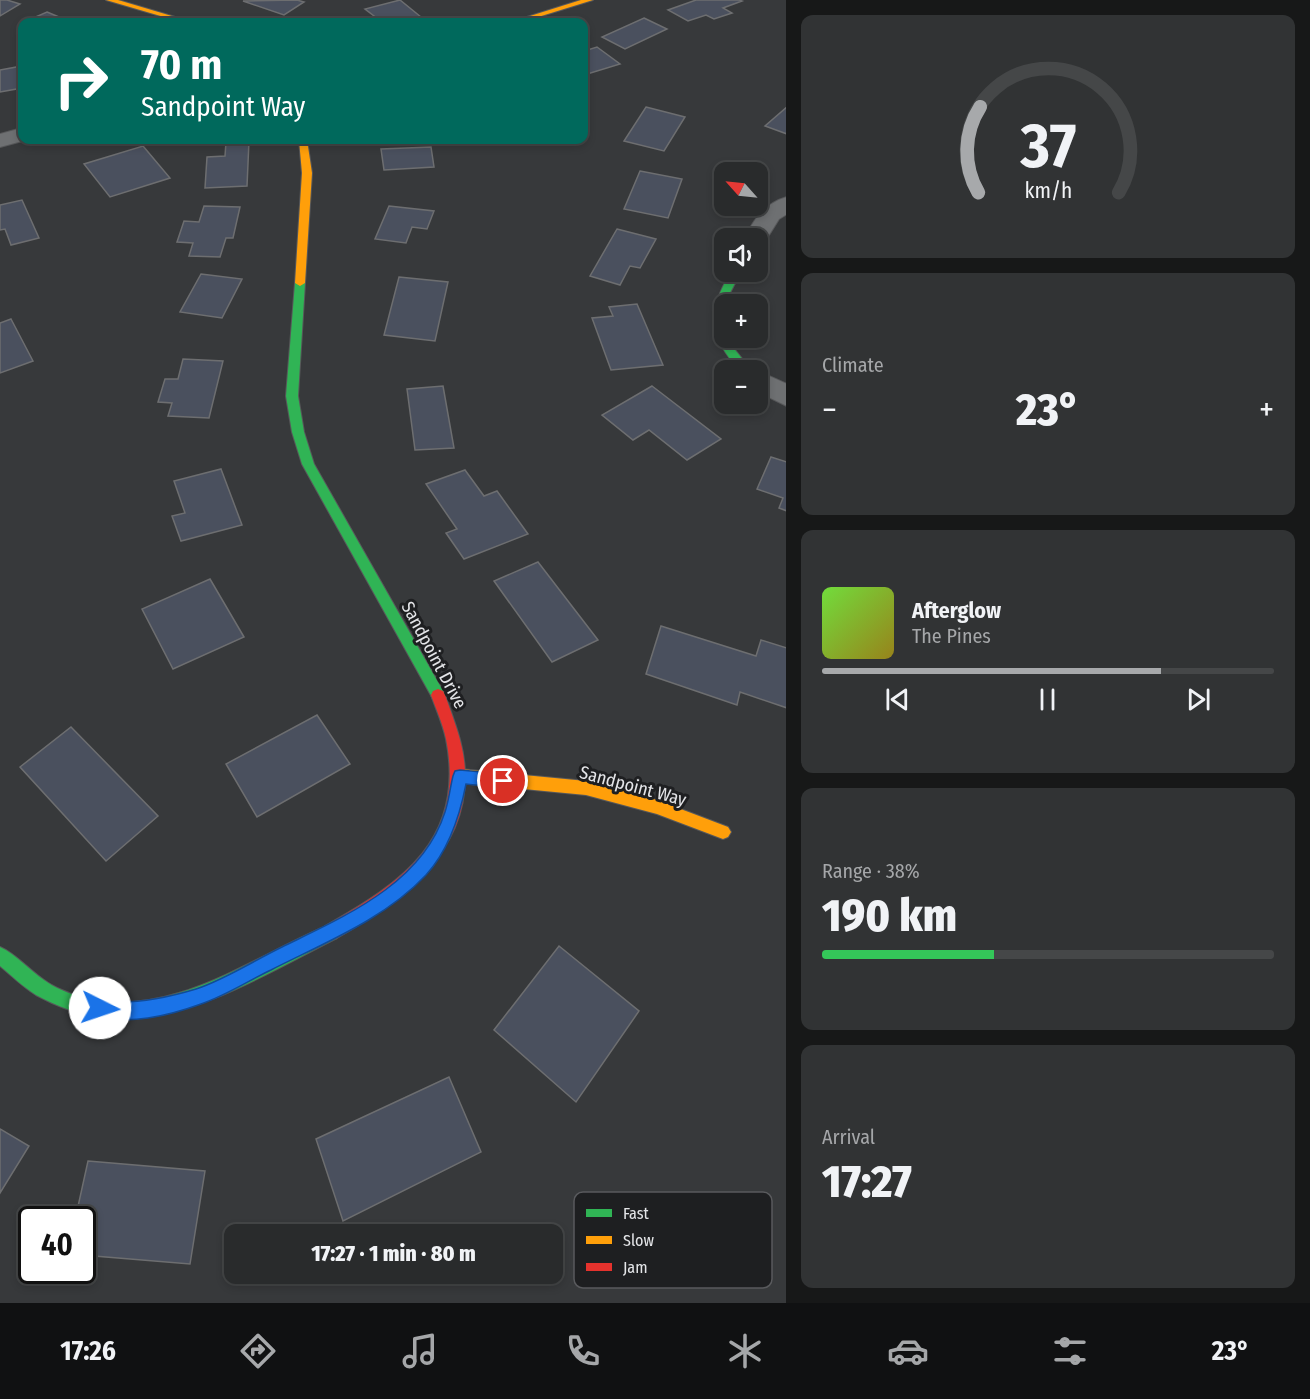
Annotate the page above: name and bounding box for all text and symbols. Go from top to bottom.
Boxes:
text: 70 m [141,40,222,90]
icon: right [42,42,120,120]
text: Sandpoint Way [141,91,305,123]
text: 37 [1019,109,1076,184]
north arrow [714,162,768,216]
map controls [714,162,768,414]
text: km/h [1024,179,1072,205]
button: sound [714,228,768,282]
button: + [714,294,768,348]
text: Climate [822,353,884,377]
button: − [714,360,768,414]
text: 23° [1016,383,1080,437]
text: − [822,390,837,430]
text: + [1259,390,1274,430]
text: Afterglow [912,597,1001,624]
street label: Sandpoint Drive [397,598,472,712]
text: The Pines [912,624,991,648]
icon: previous [881,683,914,716]
icon: pause [1031,683,1064,716]
icon: next [1182,683,1215,716]
pin [477,755,528,806]
street label: Sandpoint Way [577,761,689,811]
icon: arrive [486,764,519,797]
text: Range · 38% [822,859,920,883]
text: 190 km [822,889,957,943]
position arrow [68,976,132,1040]
text: Arrival [822,1125,875,1149]
text: 17:27 [822,1155,912,1209]
legend [574,1192,772,1288]
text: Fast [623,1204,650,1223]
speed limit sign: 40 [18,1206,96,1284]
text: Slow [623,1231,654,1250]
text: 17:27 · 1 min · 80 m [311,1240,476,1267]
text: Jam [623,1258,648,1277]
icon: directions [237,1330,279,1372]
icon: music [399,1330,441,1372]
icon: phone [562,1330,604,1372]
icon: climate [724,1330,766,1372]
icon: car [887,1330,929,1372]
icon: filters [1049,1330,1091,1372]
text: 17:26 [60,1335,116,1367]
text: 23° [1212,1335,1250,1367]

